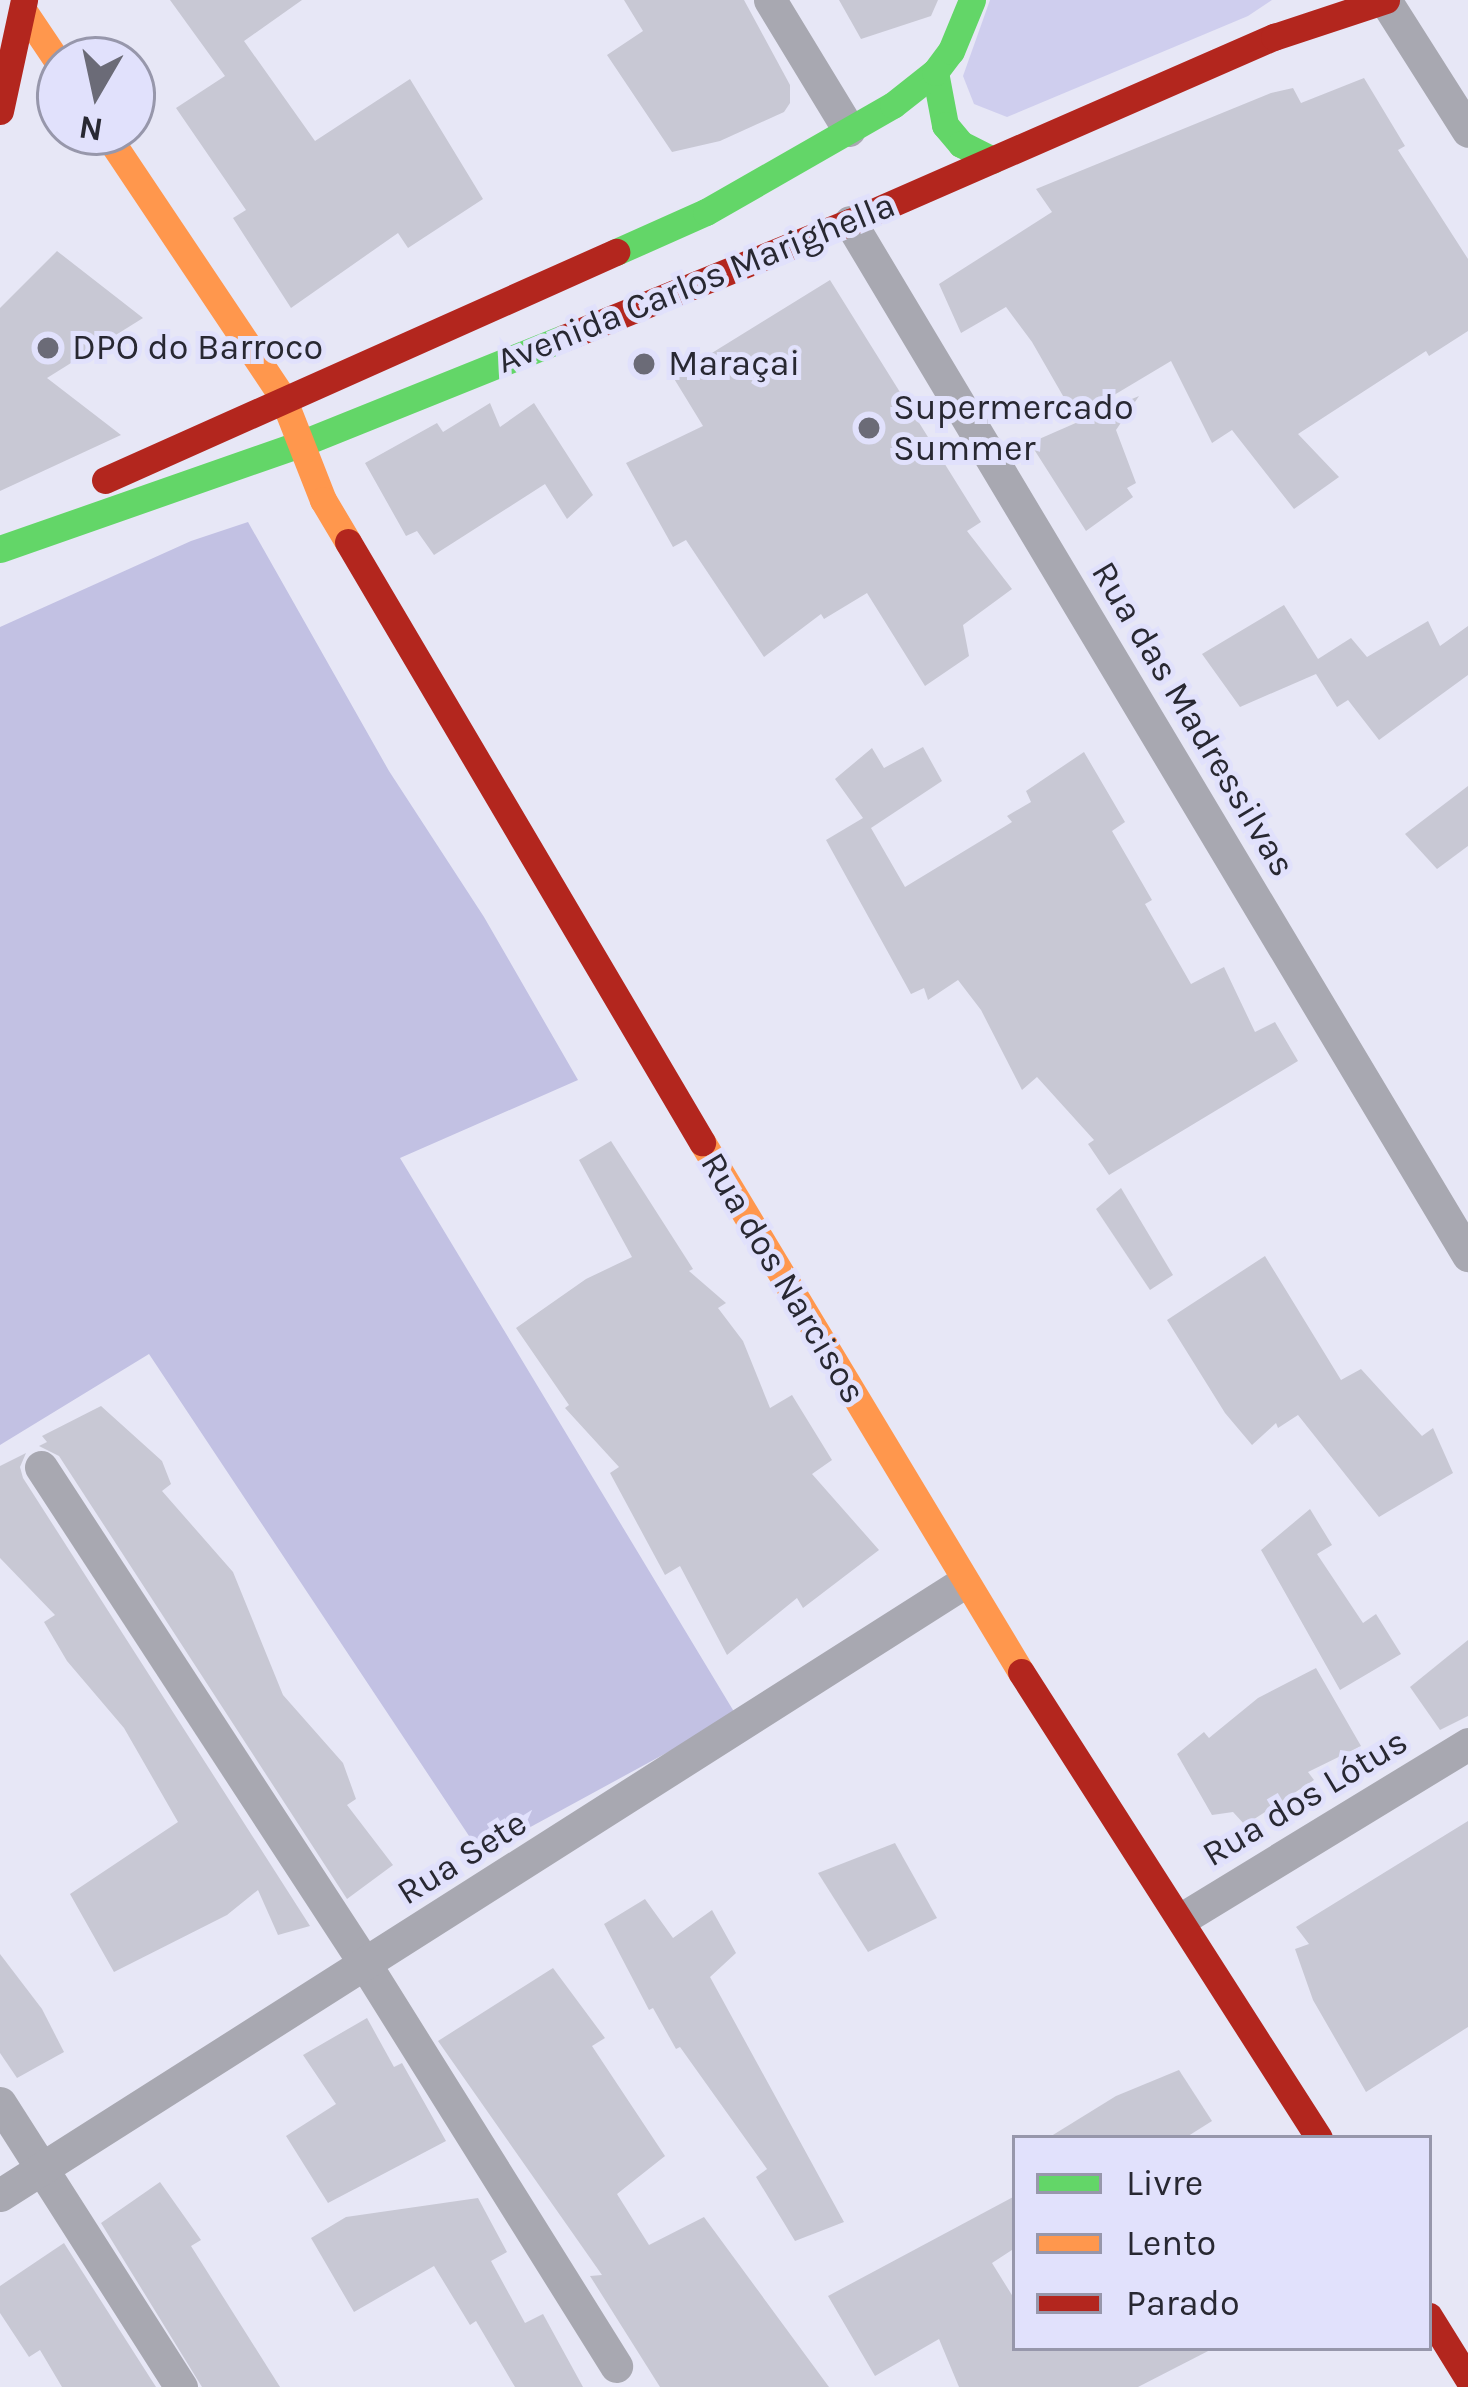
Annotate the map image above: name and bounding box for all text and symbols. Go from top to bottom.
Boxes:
north arrow [36,36,156,156]
text: N [76,108,106,149]
street label: Avenida Carlos Marighella [491,183,901,383]
place label: DPO do Barroco [72,326,323,370]
marker: DPO do Barroco [35,335,61,361]
place label: Maraçai [668,342,800,386]
marker: Maraçai [631,351,657,377]
place label: Supermercado Summer [893,385,1134,470]
marker: Supermercado Summer [856,415,882,441]
street label: Rua das Madressilvas [1082,554,1304,884]
street label: Rua dos Narcisos [691,1145,875,1411]
street label: Rua dos Lótus [1195,1720,1415,1876]
street label: Rua Sete [389,1801,535,1915]
legend [1012,2135,1432,2351]
text: Livre [1126,2162,1203,2204]
text: Lento [1126,2222,1216,2264]
text: Parado [1126,2282,1240,2324]

